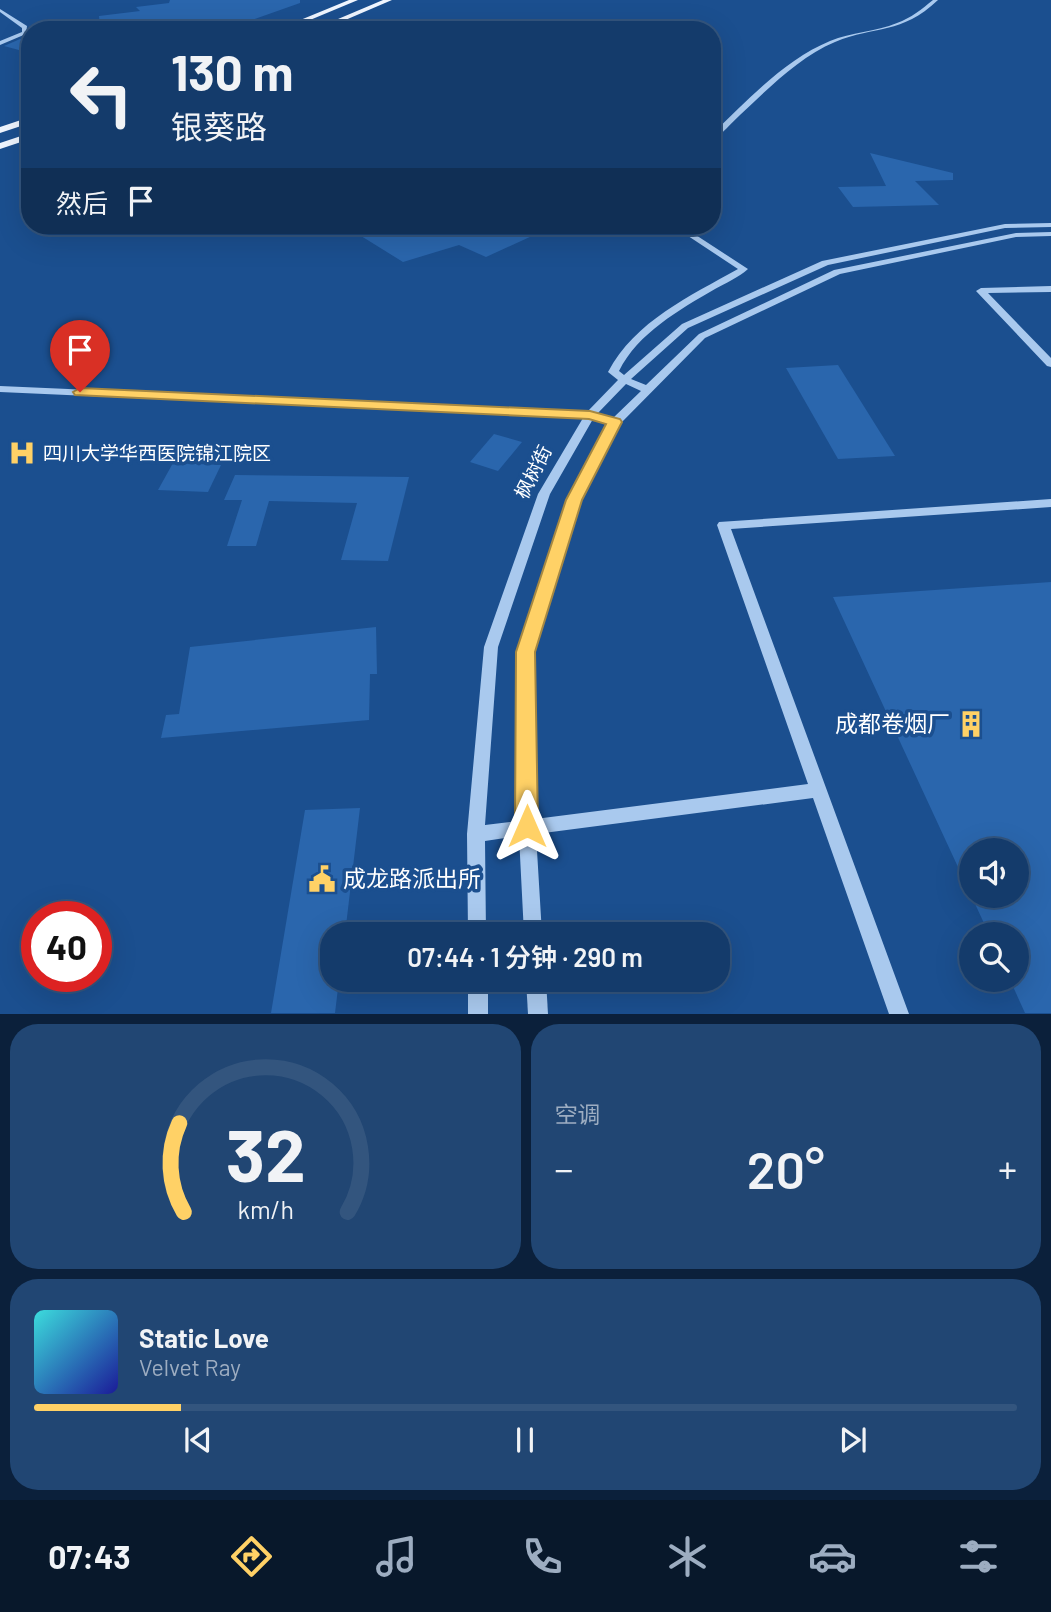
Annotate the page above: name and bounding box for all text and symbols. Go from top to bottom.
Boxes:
text: 130 m [171,42,293,101]
icon: left [56,49,147,140]
text: 银葵路 [171,107,267,145]
icon: arrive [122,182,160,220]
text: 然后 [56,187,108,218]
pin [50,320,110,392]
icon: arrive [61,331,99,369]
hospital icon: 四川大学华西医院锦江院区 [7,438,37,468]
place label: 四川大学华西医院锦江院区 [43,441,271,464]
street label: 枫树街 [509,441,556,502]
place label: 成都卷烟厂 [835,709,950,737]
building icon: 成都卷烟厂 [956,709,986,739]
position arrow [490,789,564,863]
map controls [959,838,1029,992]
button: sound [959,838,1029,908]
public building icon: 成龙路派出所 [307,864,337,894]
place label: 成龙路派出所 [343,864,481,892]
speed limit sign: 40 [21,901,112,992]
button: search [959,922,1029,992]
text: 07:44 · 1 分钟 · 290 m [407,941,643,972]
text: 空调 [555,1100,601,1128]
text: 32 [225,1110,305,1198]
text: 20° [747,1137,825,1199]
text: − [555,1145,574,1191]
text: + [998,1145,1017,1191]
text: km/h [237,1194,294,1224]
text: Static Love [139,1322,269,1353]
text: Velvet Ray [139,1353,241,1381]
icon: previous [179,1421,217,1459]
icon: pause [506,1421,544,1459]
icon: next [834,1421,872,1459]
icon: directions [227,1532,276,1581]
icon: music [372,1532,421,1581]
icon: phone [518,1532,567,1581]
icon: climate [663,1532,712,1581]
icon: car [808,1532,857,1581]
icon: filters [954,1532,1003,1581]
text: 07:43 [48,1537,131,1575]

